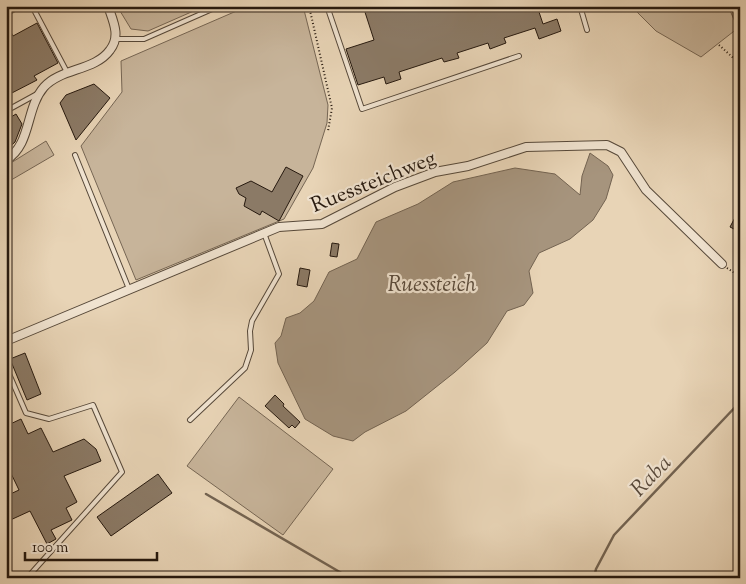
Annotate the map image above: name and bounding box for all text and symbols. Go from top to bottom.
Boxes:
street label: Ruessteichweg [307,144,441,222]
water label: Ruessteich [388,270,477,302]
water label: Raba [624,449,680,505]
scale bar [25,529,158,561]
text: 100 m [32,538,69,559]

